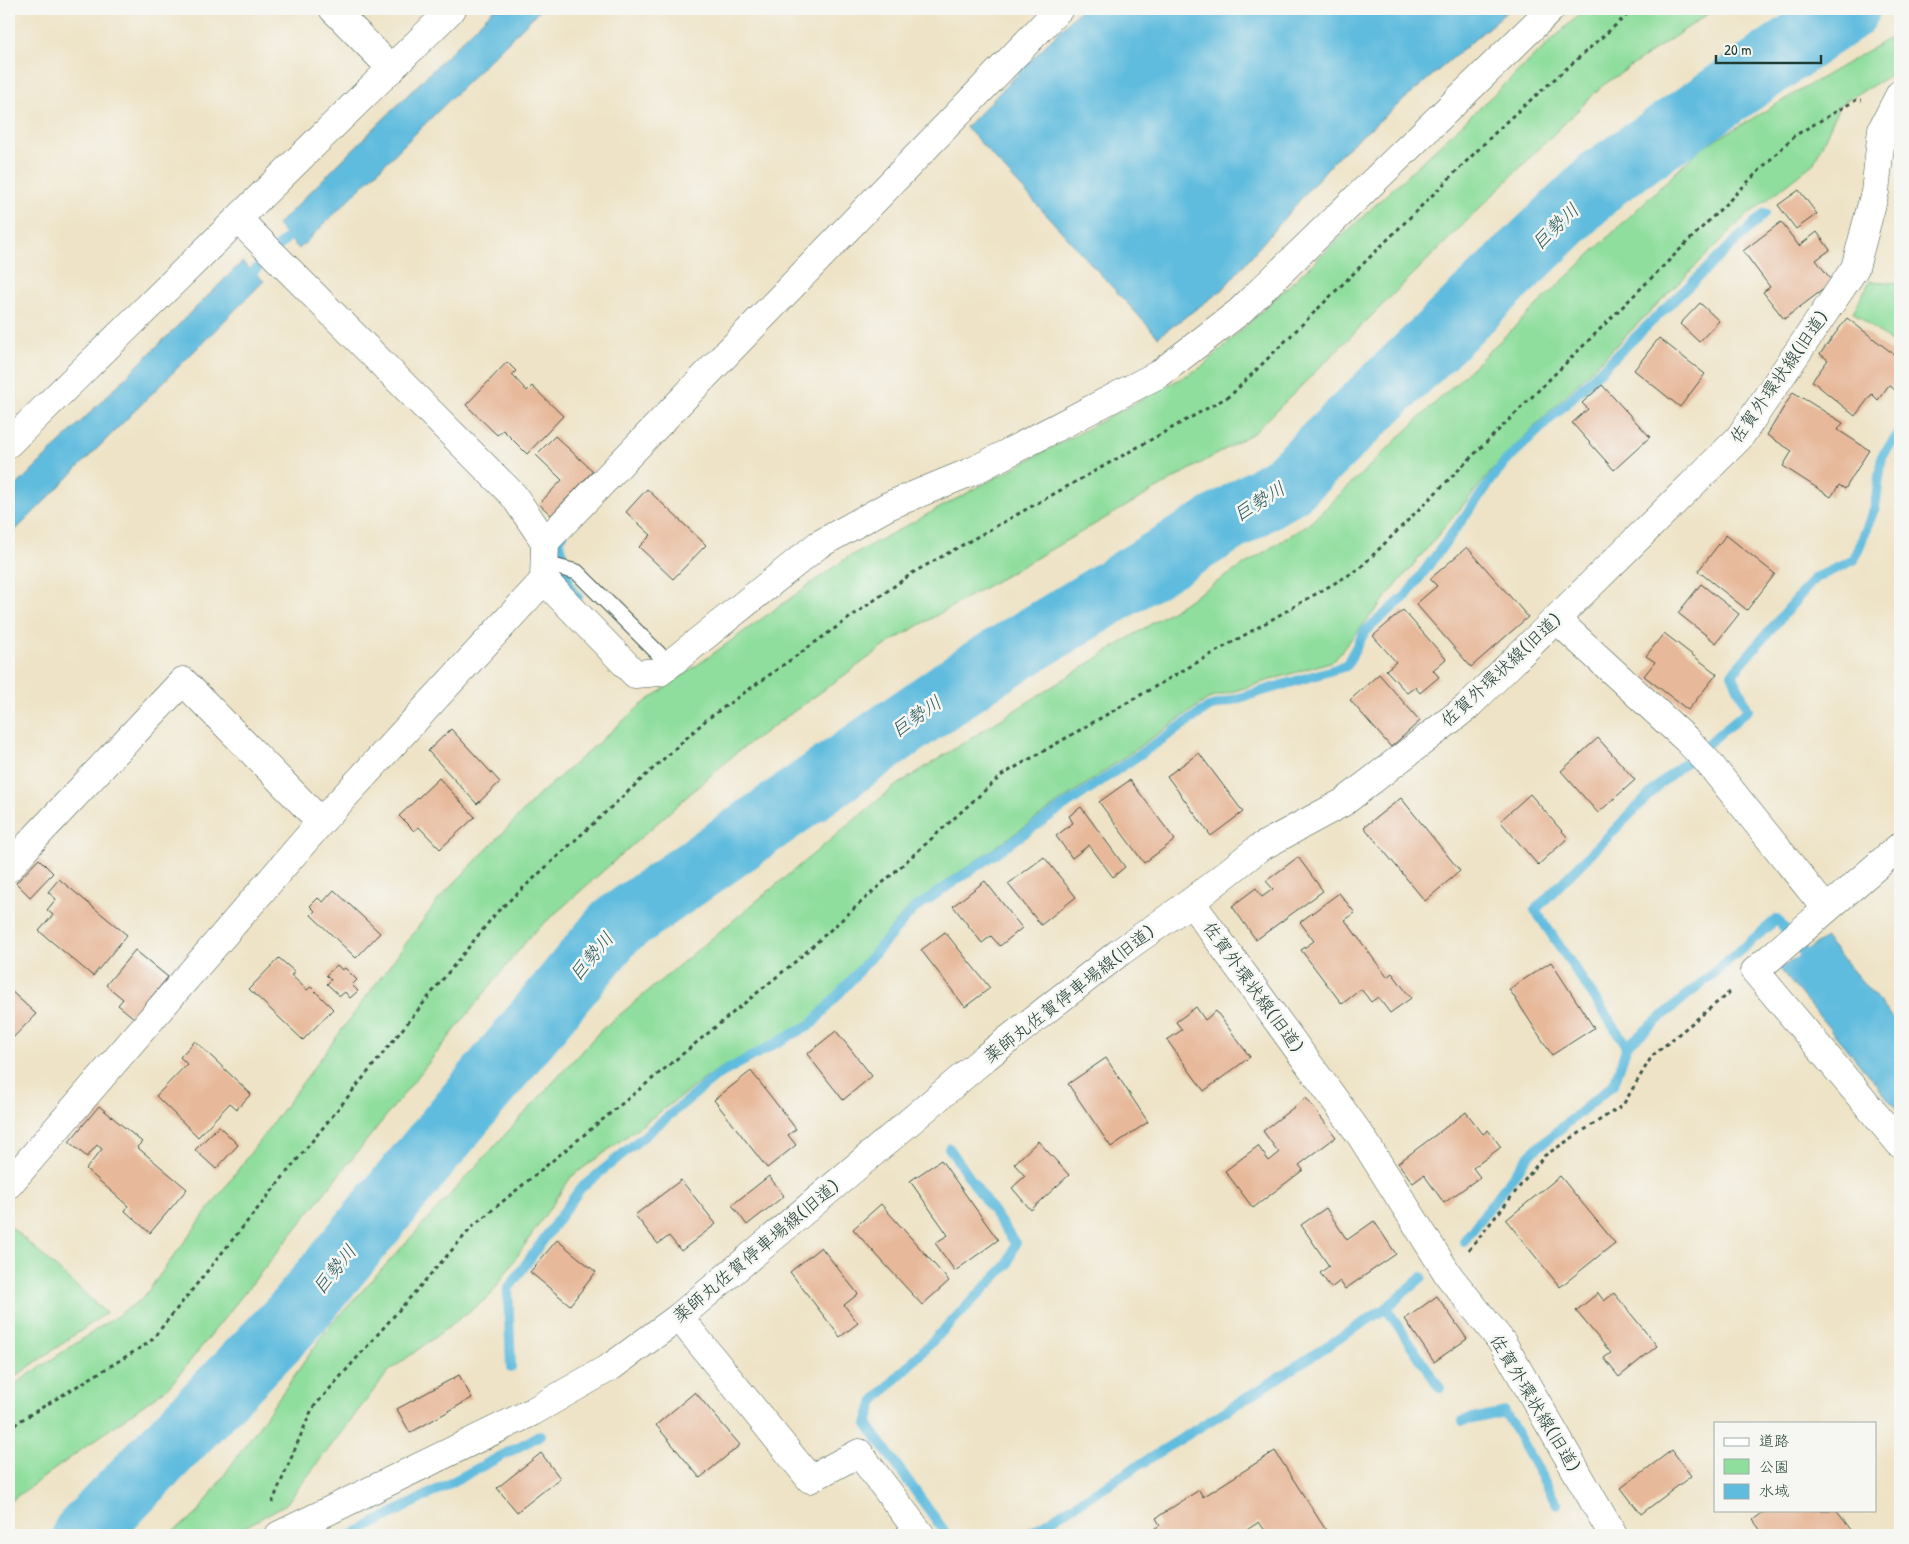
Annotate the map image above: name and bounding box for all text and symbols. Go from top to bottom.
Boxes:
scale bar [1716,32,1822,64]
text: 20 m [1724,39,1751,60]
water label: 巨勢川 [1525,197,1585,255]
street label: 佐賀外環状線(旧道) [1723,305,1834,448]
water label: 巨勢川 [1228,475,1290,527]
street label: 佐賀外環状線(旧道) [1435,607,1566,732]
water label: 巨勢川 [885,689,947,743]
street label: 佐賀外環状線(旧道) [1197,916,1310,1057]
street label: 薬師丸佐賀停車場線(旧道) [978,919,1159,1068]
water label: 巨勢川 [563,926,619,986]
street label: 薬師丸佐賀停車場線(旧道) [667,1173,844,1328]
water label: 巨勢川 [306,1239,362,1299]
street label: 佐賀外環状線(旧道) [1484,1329,1586,1476]
legend [1714,1422,1876,1512]
text: 道路 [1759,1430,1789,1451]
text: 公園 [1759,1456,1789,1477]
text: 水域 [1759,1480,1789,1501]

